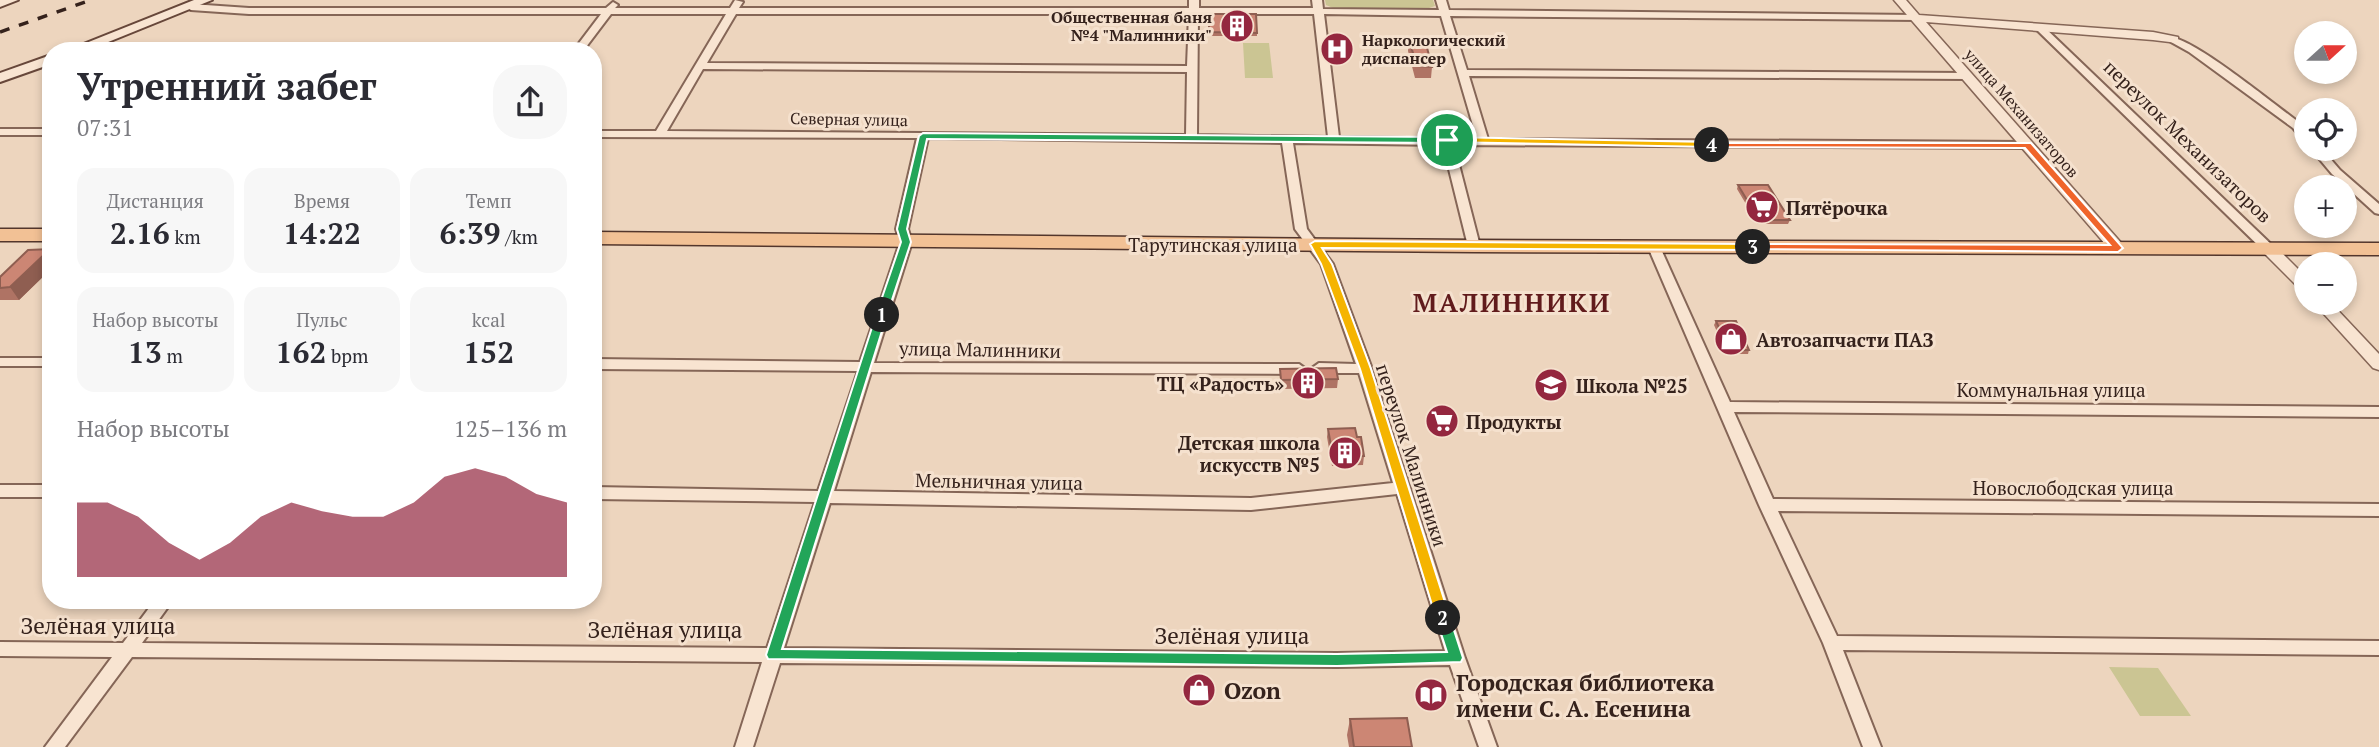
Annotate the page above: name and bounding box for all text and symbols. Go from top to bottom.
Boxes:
place label: Общественная баня №4 "Малинники" [1051,6,1212,46]
building icon: Общественная баня №4 "Малинники" [1218,7,1256,45]
north arrow [2294,21,2357,84]
map controls [2294,21,2357,315]
place label: Наркологический диспансер [1362,29,1506,69]
hospital icon: Наркологический диспансер [1318,30,1356,68]
street label: улица Механизаторов [1959,43,2084,182]
street label: переулок Механизаторов [2099,54,2277,228]
text: Утренний забег [77,61,377,111]
button: share [493,65,567,139]
button: locate [2294,98,2357,161]
street label: Северная улица [790,107,908,131]
pin [1417,110,1477,170]
text: 07:31 [77,112,134,143]
icon: arrive [1428,121,1466,159]
pin: 4 [1694,128,1730,162]
text: 4 [1706,132,1717,157]
button: + [2294,175,2357,238]
text: Дистанция [107,188,204,213]
text: Время [294,188,350,213]
text: Темп [466,188,512,213]
supermarket icon: Пятёрочка [1743,188,1781,226]
place label: Пятёрочка [1786,195,1888,220]
text: 2.16 [110,213,170,253]
text: 14:22 [283,213,361,253]
text: 6:39 [439,213,501,253]
text: km [170,224,201,249]
text: /km [501,224,538,249]
pin: 3 [1736,230,1770,264]
street label: Тарутинская улица [1128,232,1298,257]
text: 3 [1747,234,1758,259]
button: − [2294,252,2357,315]
district label: МАЛИННИКИ [1413,285,1611,319]
pin: 1 [864,298,900,332]
text: 1 [876,302,887,327]
text: Набор высоты [92,307,218,332]
text: Пульс [296,307,348,332]
text: kcal [472,307,506,332]
shop icon: Автозапчасти ПАЗ [1712,320,1750,358]
place label: Автозапчасти ПАЗ [1756,327,1934,352]
text: 13 [128,332,162,372]
text: 162 [276,332,326,372]
text: 152 [463,332,514,372]
street label: улица Малинники [898,335,1061,363]
text: m [162,343,183,368]
text: bpm [326,343,368,368]
street label: переулок Малинники [1371,360,1453,550]
building icon: ТЦ «Радость» [1289,364,1327,402]
school or university icon: Школа №25 [1532,366,1570,404]
place label: ТЦ «Радость» [1157,371,1284,396]
place label: Школа №25 [1576,373,1688,398]
street label: Коммунальная улица [1956,377,2146,402]
supermarket icon: Продукты [1423,402,1461,440]
place label: Продукты [1466,409,1562,434]
text: Набор высоты [77,413,230,444]
text: 125–136 m [454,413,567,444]
place label: Детская школа искусств №5 [1178,430,1320,477]
building icon: Детская школа искусств №5 [1326,434,1364,472]
street label: Мельничная улица [915,467,1084,495]
street label: Новослободская улица [1972,475,2174,500]
pin: 2 [1426,600,1460,636]
text: 2 [1437,605,1448,630]
street label: Зелёная улица [21,610,176,641]
street label: Зелёная улица [588,614,743,645]
street label: Зелёная улица [1155,620,1310,651]
place label: Городская библиотека имени С. А. Есенина [1456,667,1715,724]
shop icon: Ozon [1180,671,1218,709]
place label: Ozon [1224,675,1281,706]
library icon: Городская библиотека имени С. А. Есенина [1412,676,1450,714]

